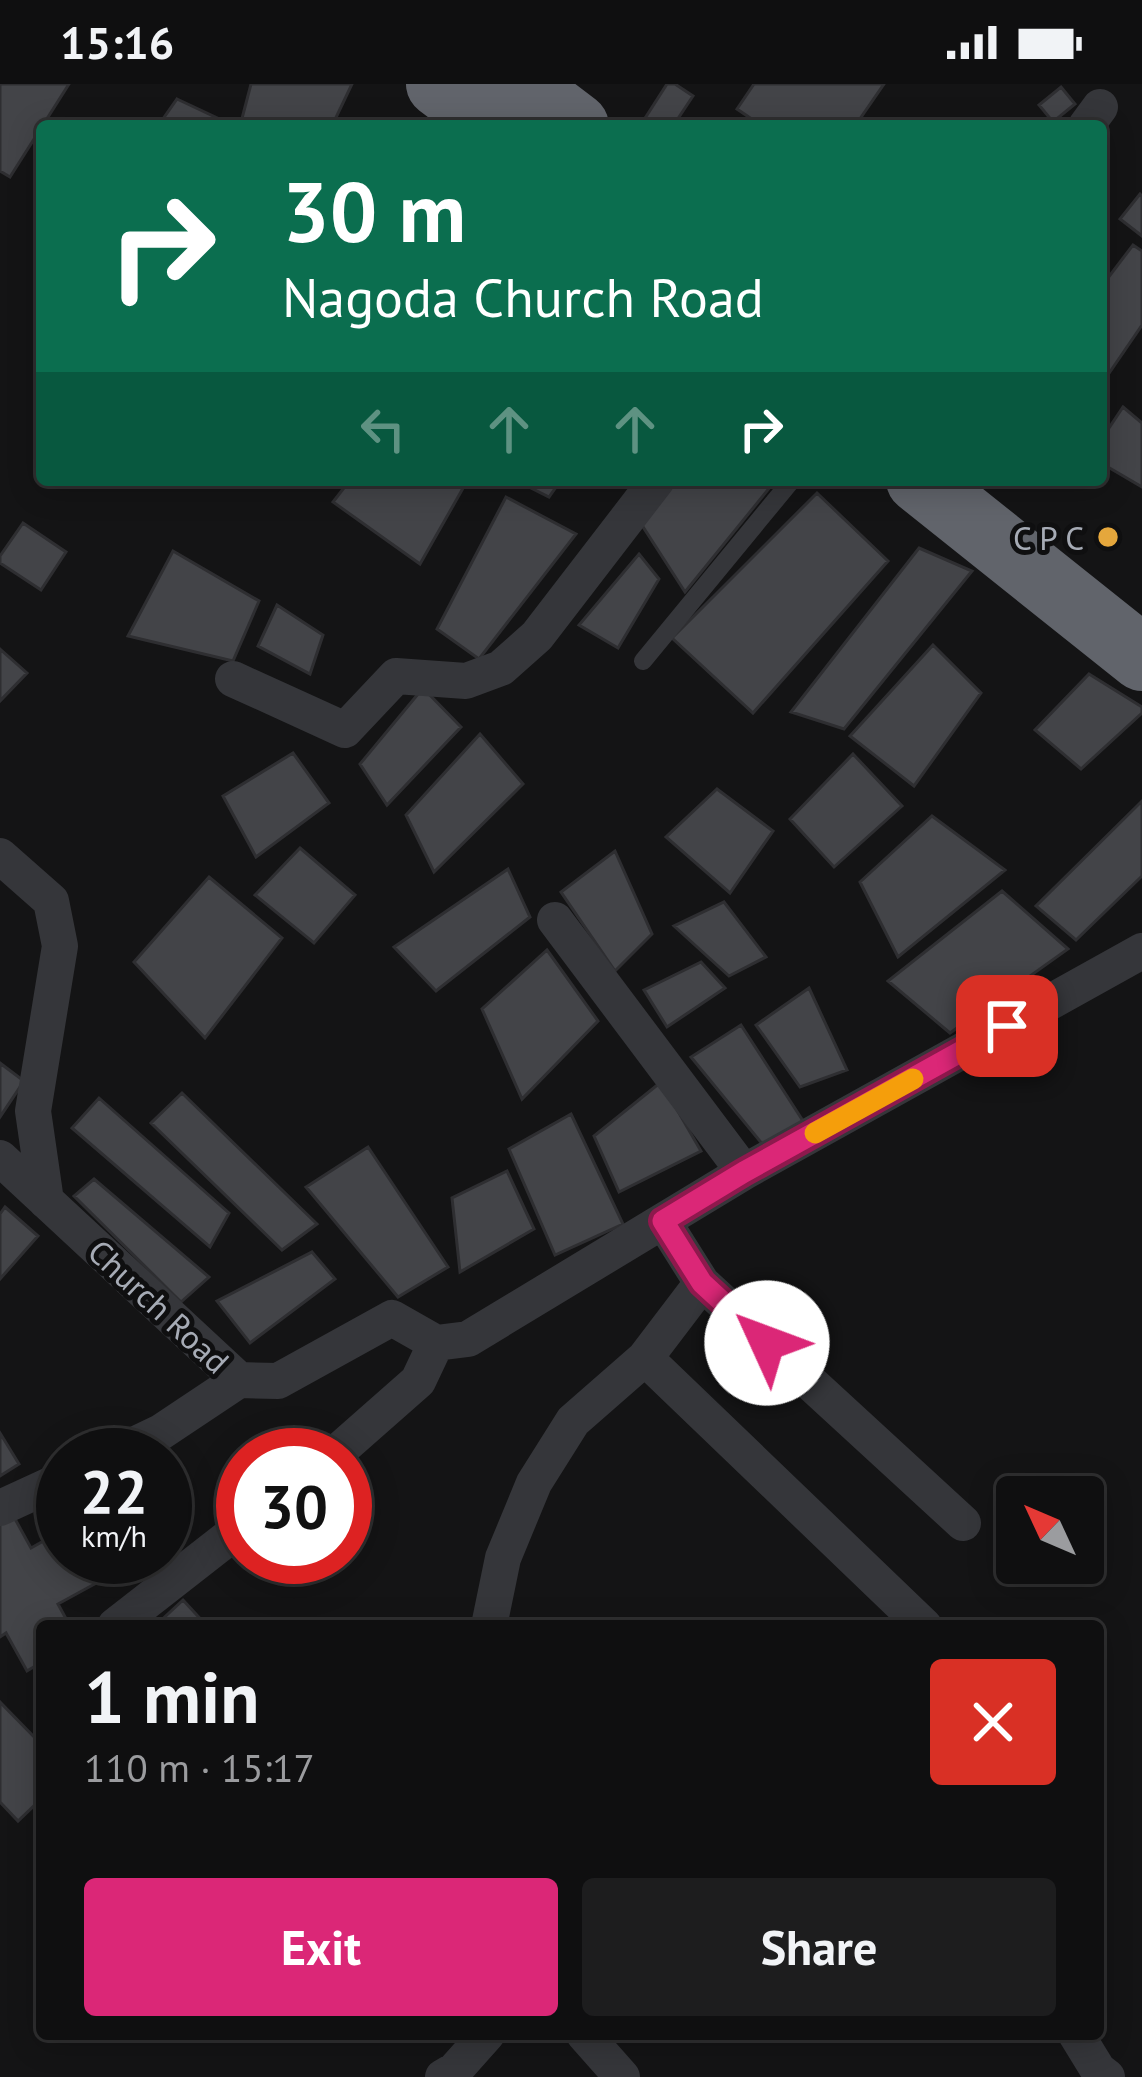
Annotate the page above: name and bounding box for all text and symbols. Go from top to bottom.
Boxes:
text: 15:16 [60,13,174,71]
text: 30 m [282,156,466,265]
icon: right [84,168,240,324]
text: Nagoda Church Road [282,262,764,332]
icon: left [350,396,416,462]
icon: ahead [476,396,542,462]
icon: ahead [602,396,668,462]
icon: right [728,396,794,462]
place label: C P C [1013,516,1084,559]
marker: C P C [1095,524,1121,550]
pin [956,975,1058,1077]
icon: arrive [974,993,1040,1059]
street label: Church Road [79,1230,239,1382]
position arrow [704,1280,830,1406]
speed limit sign: 30 [216,1428,372,1584]
text: 22 [80,1452,148,1530]
north arrow [996,1476,1104,1584]
map controls [996,1476,1104,1584]
text: km/h [81,1516,147,1555]
text: 1 min [84,1650,260,1743]
button: close [930,1659,1056,1785]
text: 110 m · 15:17 [84,1742,315,1793]
button: Exit [84,1878,558,2016]
button: Share [582,1878,1056,2016]

